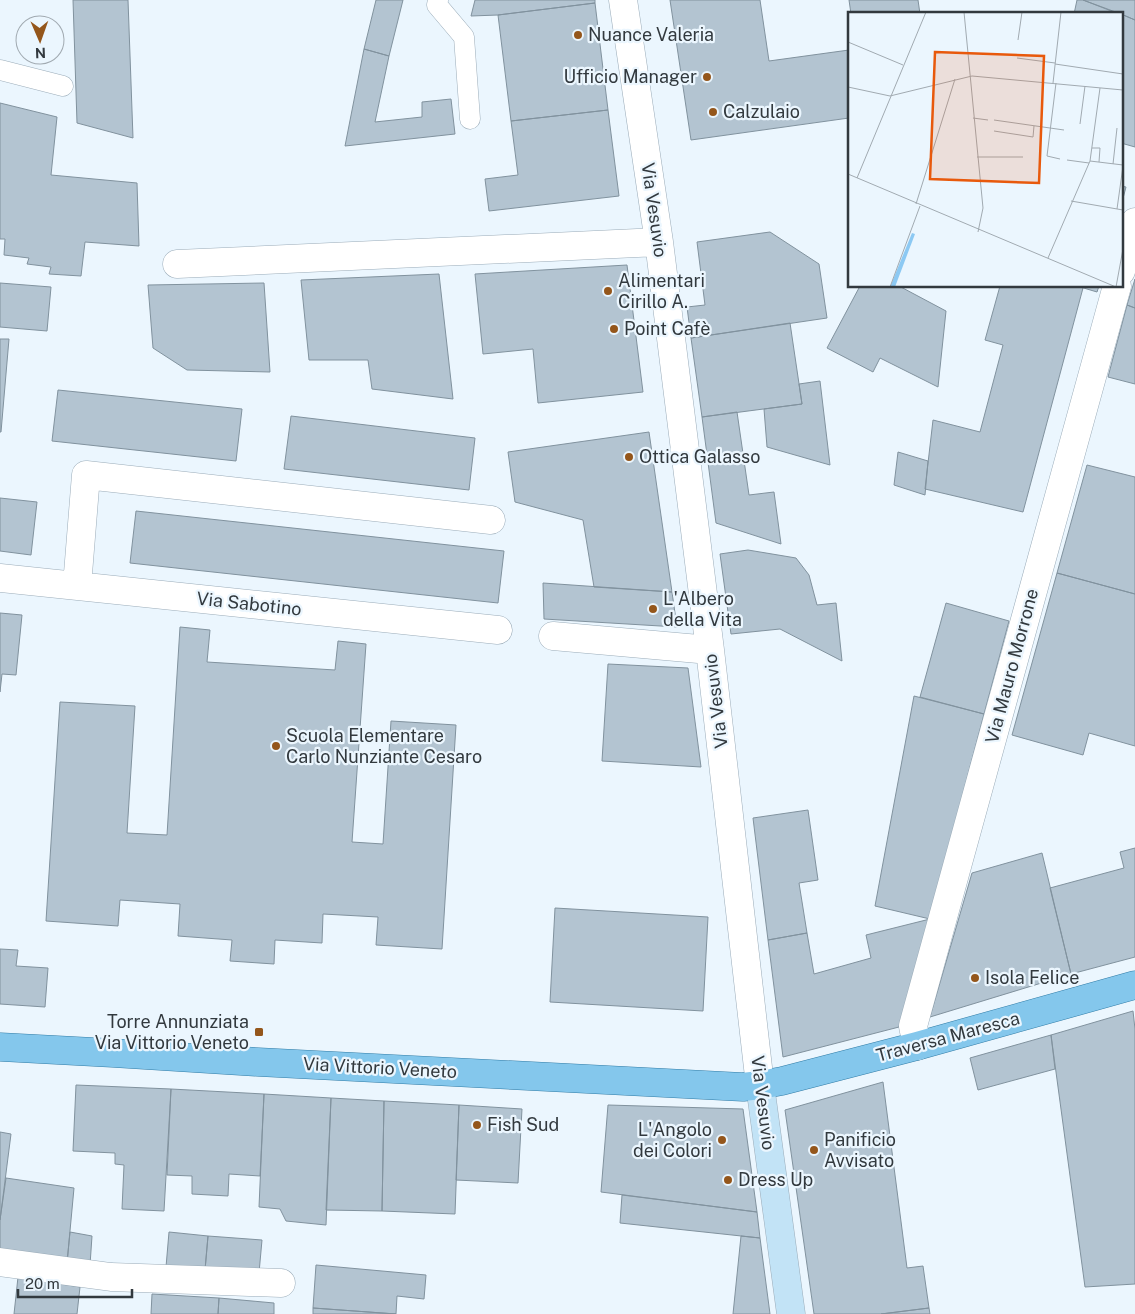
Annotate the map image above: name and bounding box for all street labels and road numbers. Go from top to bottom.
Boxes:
street label: Via Vesuvio [637,161,672,259]
street label: Via Mauro Morrone [981,586,1042,746]
street label: Via Sabotino [196,588,303,619]
street label: Via Vesuvio [699,653,732,750]
street label: Traversa Maresca [874,1007,1022,1066]
street label: Via Vittorio Veneto [302,1053,458,1082]
street label: Via Vesuvio [747,1054,780,1151]

